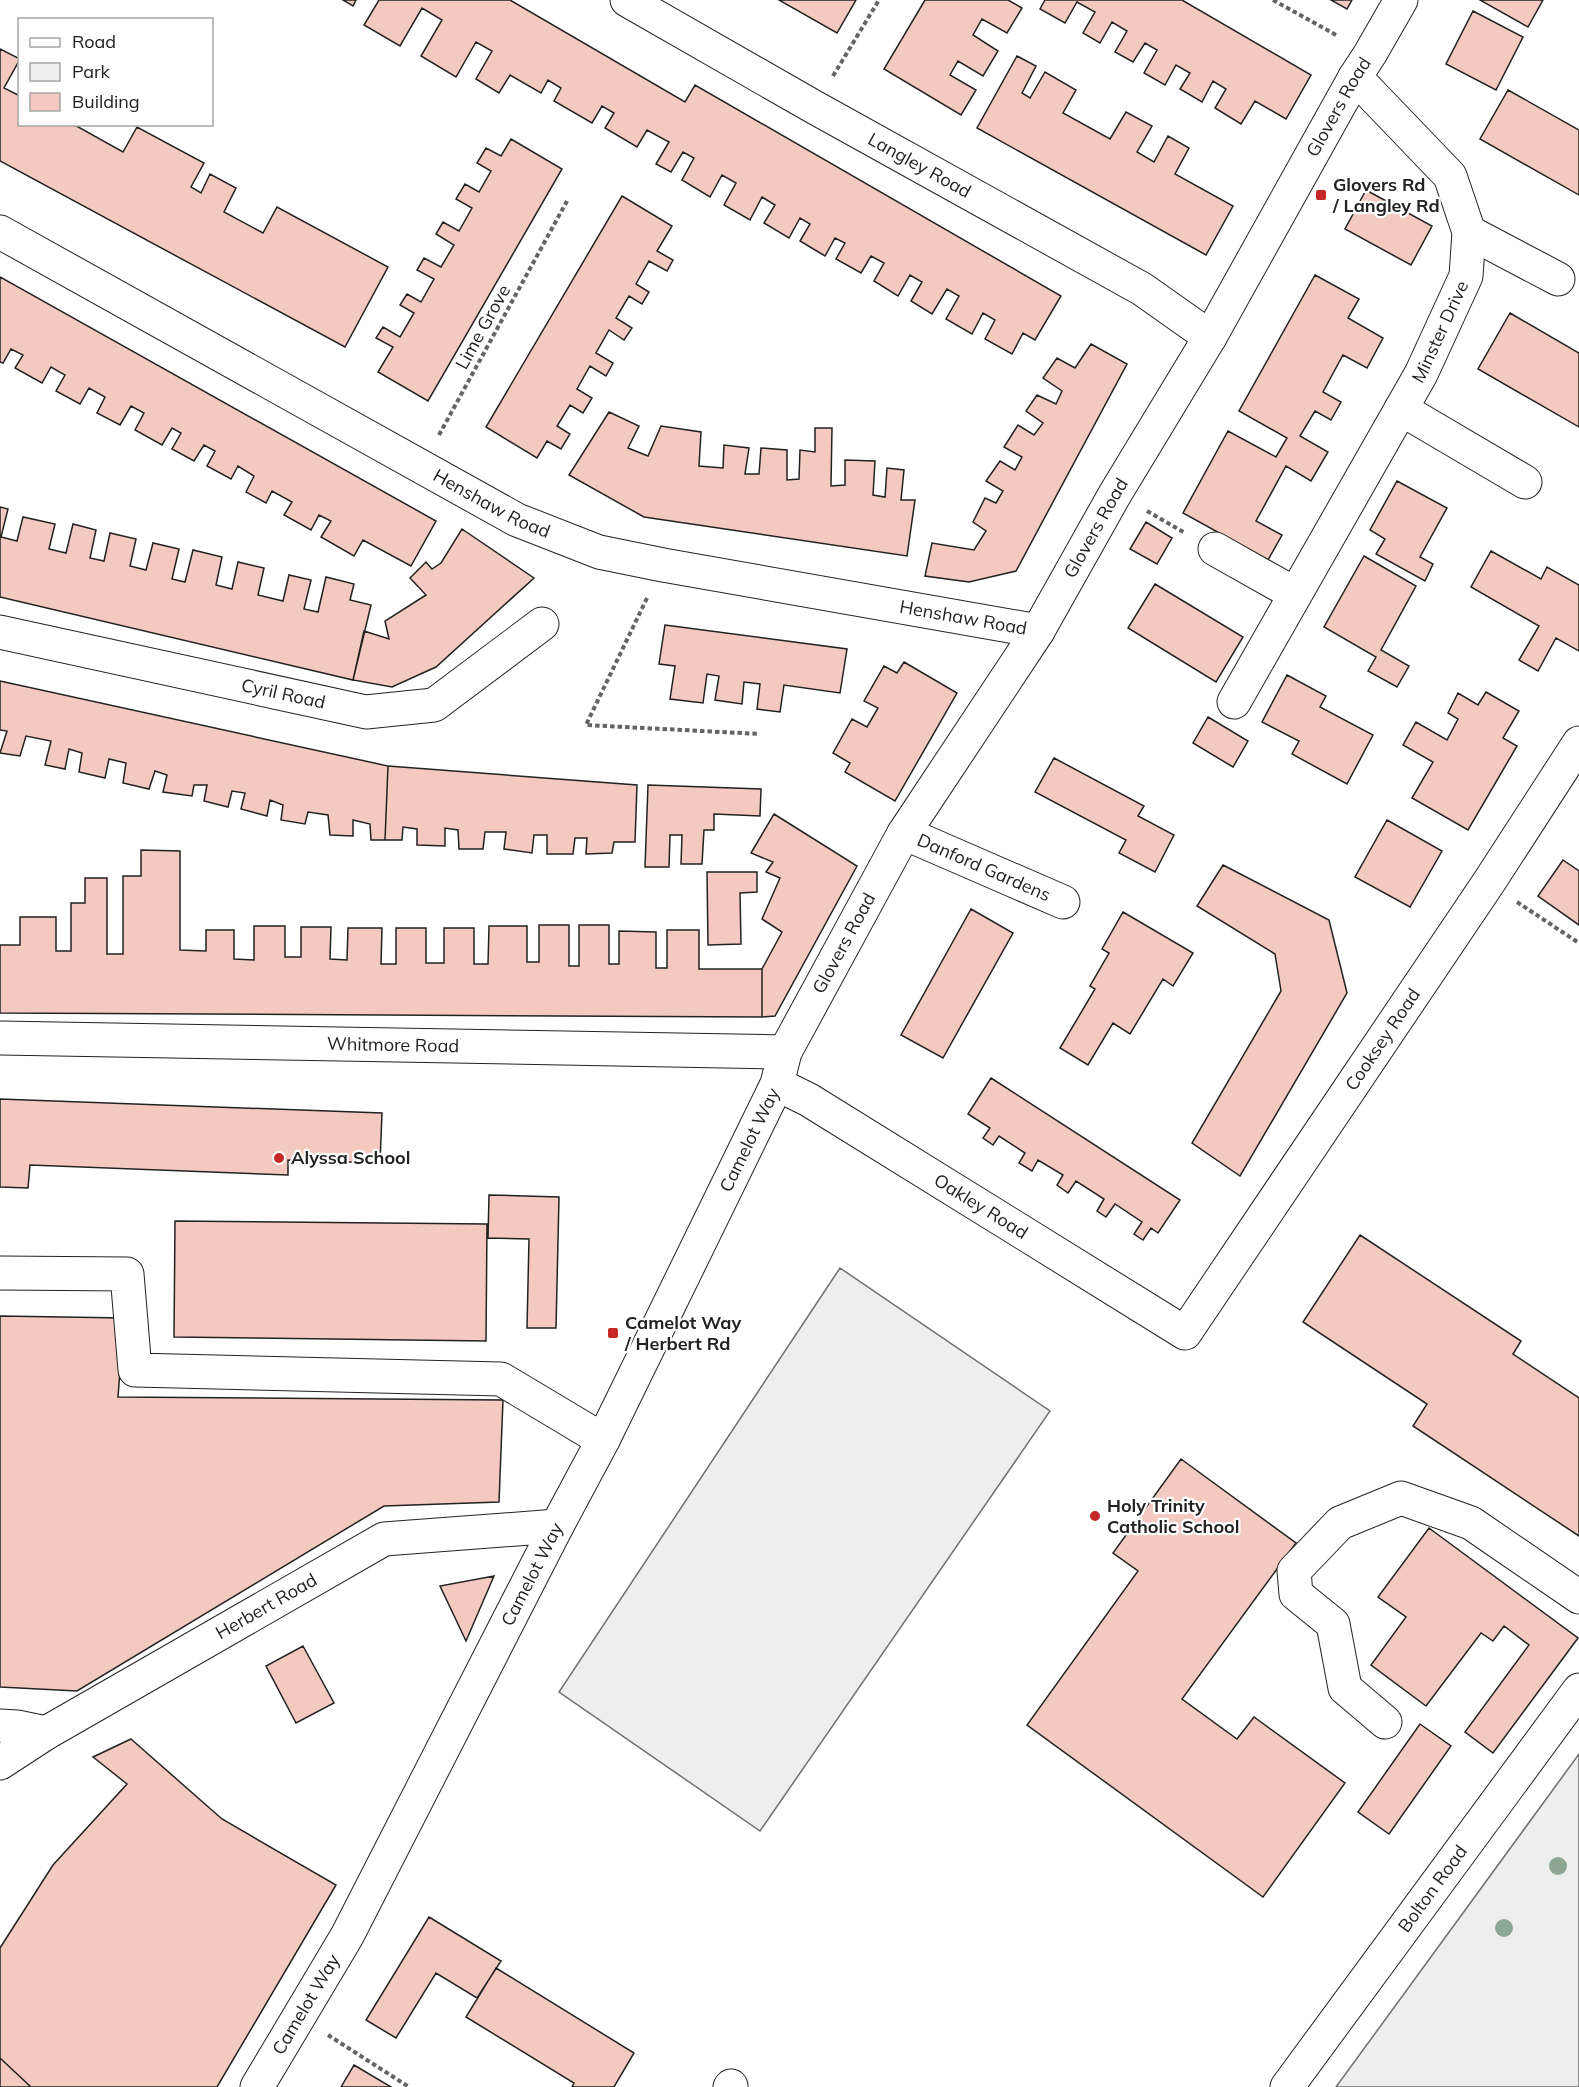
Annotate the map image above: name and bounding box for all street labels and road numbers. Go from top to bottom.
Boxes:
street label: Glovers Road [1301,53,1376,161]
street label: Langley Road [864,127,975,203]
street label: Minster Drive [1406,277,1473,387]
street label: Lime Grove [450,280,515,373]
street label: Henshaw Road [429,464,554,543]
street label: Glovers Road [1058,474,1133,582]
street label: Henshaw Road [898,595,1029,640]
street label: Cyril Road [239,673,328,714]
street label: Danford Gardens [914,828,1054,906]
street label: Glovers Road [807,889,880,997]
street label: Cooksey Road [1340,984,1425,1095]
street label: Whitmore Road [327,1032,459,1057]
street label: Camelot Way [714,1083,785,1196]
street label: Oakley Road [930,1168,1032,1244]
street label: Camelot Way [496,1518,568,1630]
street label: Herbert Road [211,1568,321,1644]
street label: Bolton Road [1393,1840,1472,1937]
street label: Camelot Way [267,1949,345,2059]

